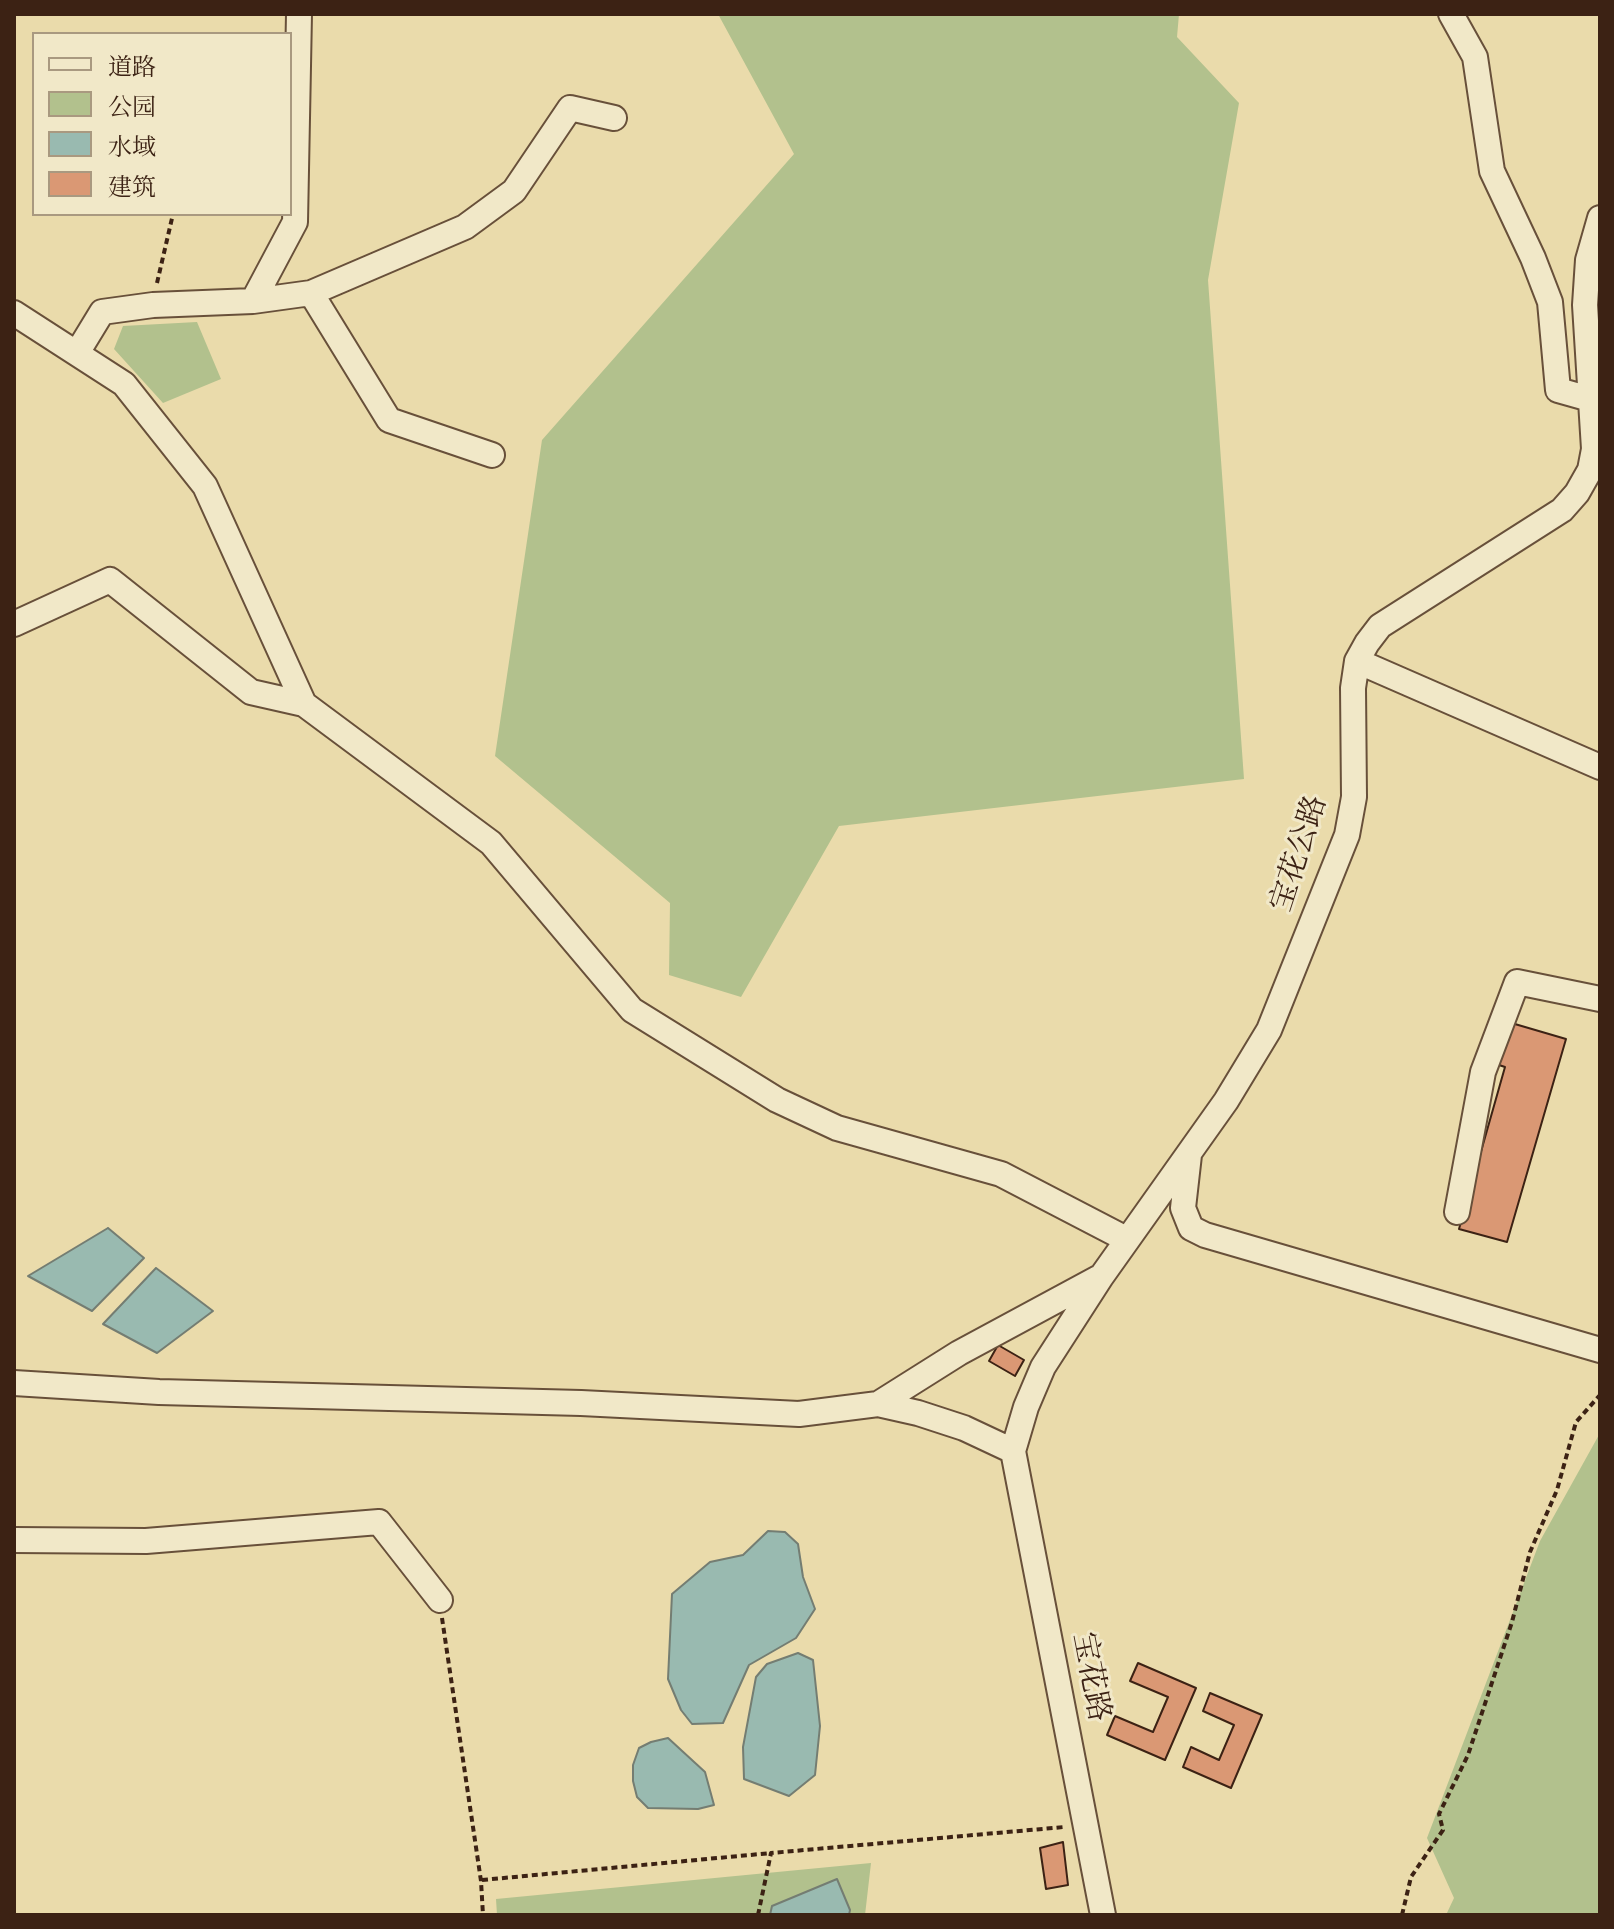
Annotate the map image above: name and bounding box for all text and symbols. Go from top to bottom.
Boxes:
legend [32,32,292,216]
text: 道路 [108,53,156,81]
text: 公园 [108,93,156,121]
text: 水域 [108,133,156,161]
text: 建筑 [108,173,156,201]
street label: 宝花公路 [1264,791,1336,917]
street label: 宝花路 [1064,1629,1116,1725]

